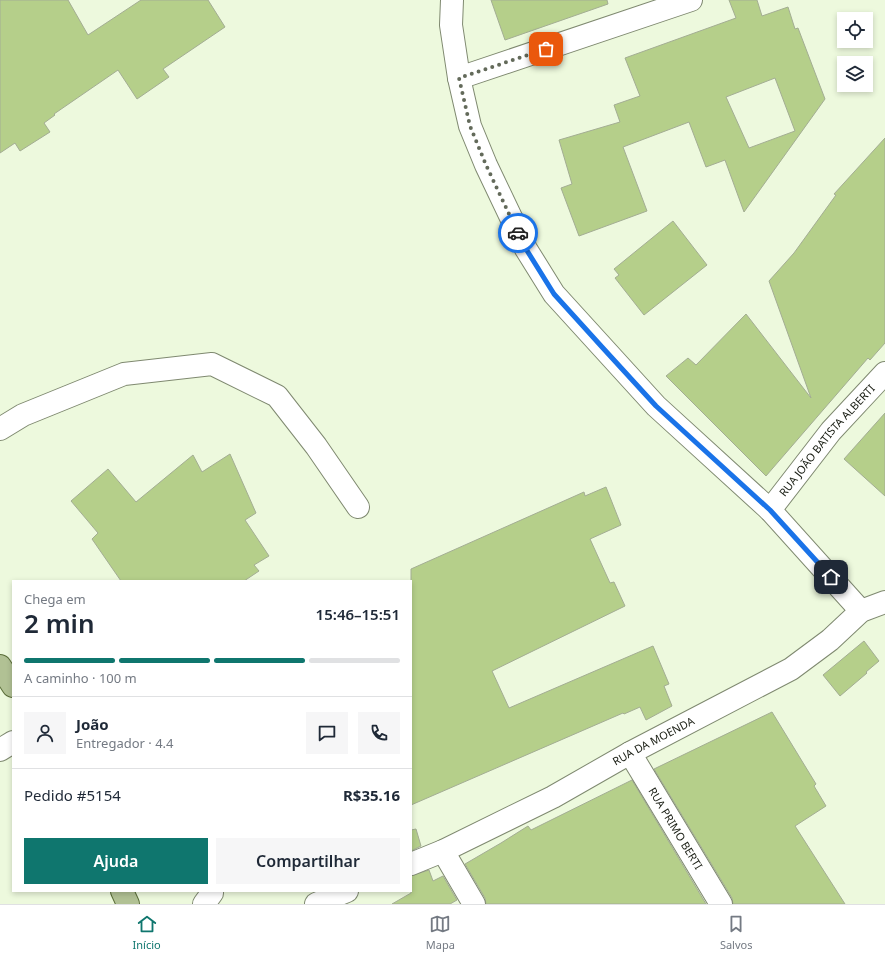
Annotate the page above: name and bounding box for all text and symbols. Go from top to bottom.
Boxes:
map controls [837,12,873,92]
button: locate [837,12,873,48]
pin [529,32,563,66]
icon: bag [535,38,557,60]
button: layers [837,56,873,92]
courier [498,213,538,253]
icon: car [507,222,529,244]
street label: RUA JOÃO BATISTA ALBERTI [775,381,878,499]
pin [814,560,848,594]
icon: home [820,566,842,588]
text: Chega em [24,590,86,608]
text: 15:46–15:51 [316,604,400,624]
text: 2 min [24,605,95,641]
text: A caminho · 100 m [24,669,137,687]
button: person [24,712,66,754]
button: chat [306,712,348,754]
button: phone [358,712,400,754]
street label: RUA DA MOENDA [610,712,697,768]
text: João [76,714,109,734]
text: Entregador · 4.4 [76,734,174,752]
street label: RUA PRIMO BERTI [645,784,707,872]
text: Pedido #5154 [24,785,121,805]
text: R$35.16 [343,785,400,805]
button: Ajuda [24,838,208,884]
button: Compartilhar [216,838,400,884]
tab: Início [133,913,161,952]
tab: Mapa [426,913,455,952]
tab: Salvos [720,913,752,952]

